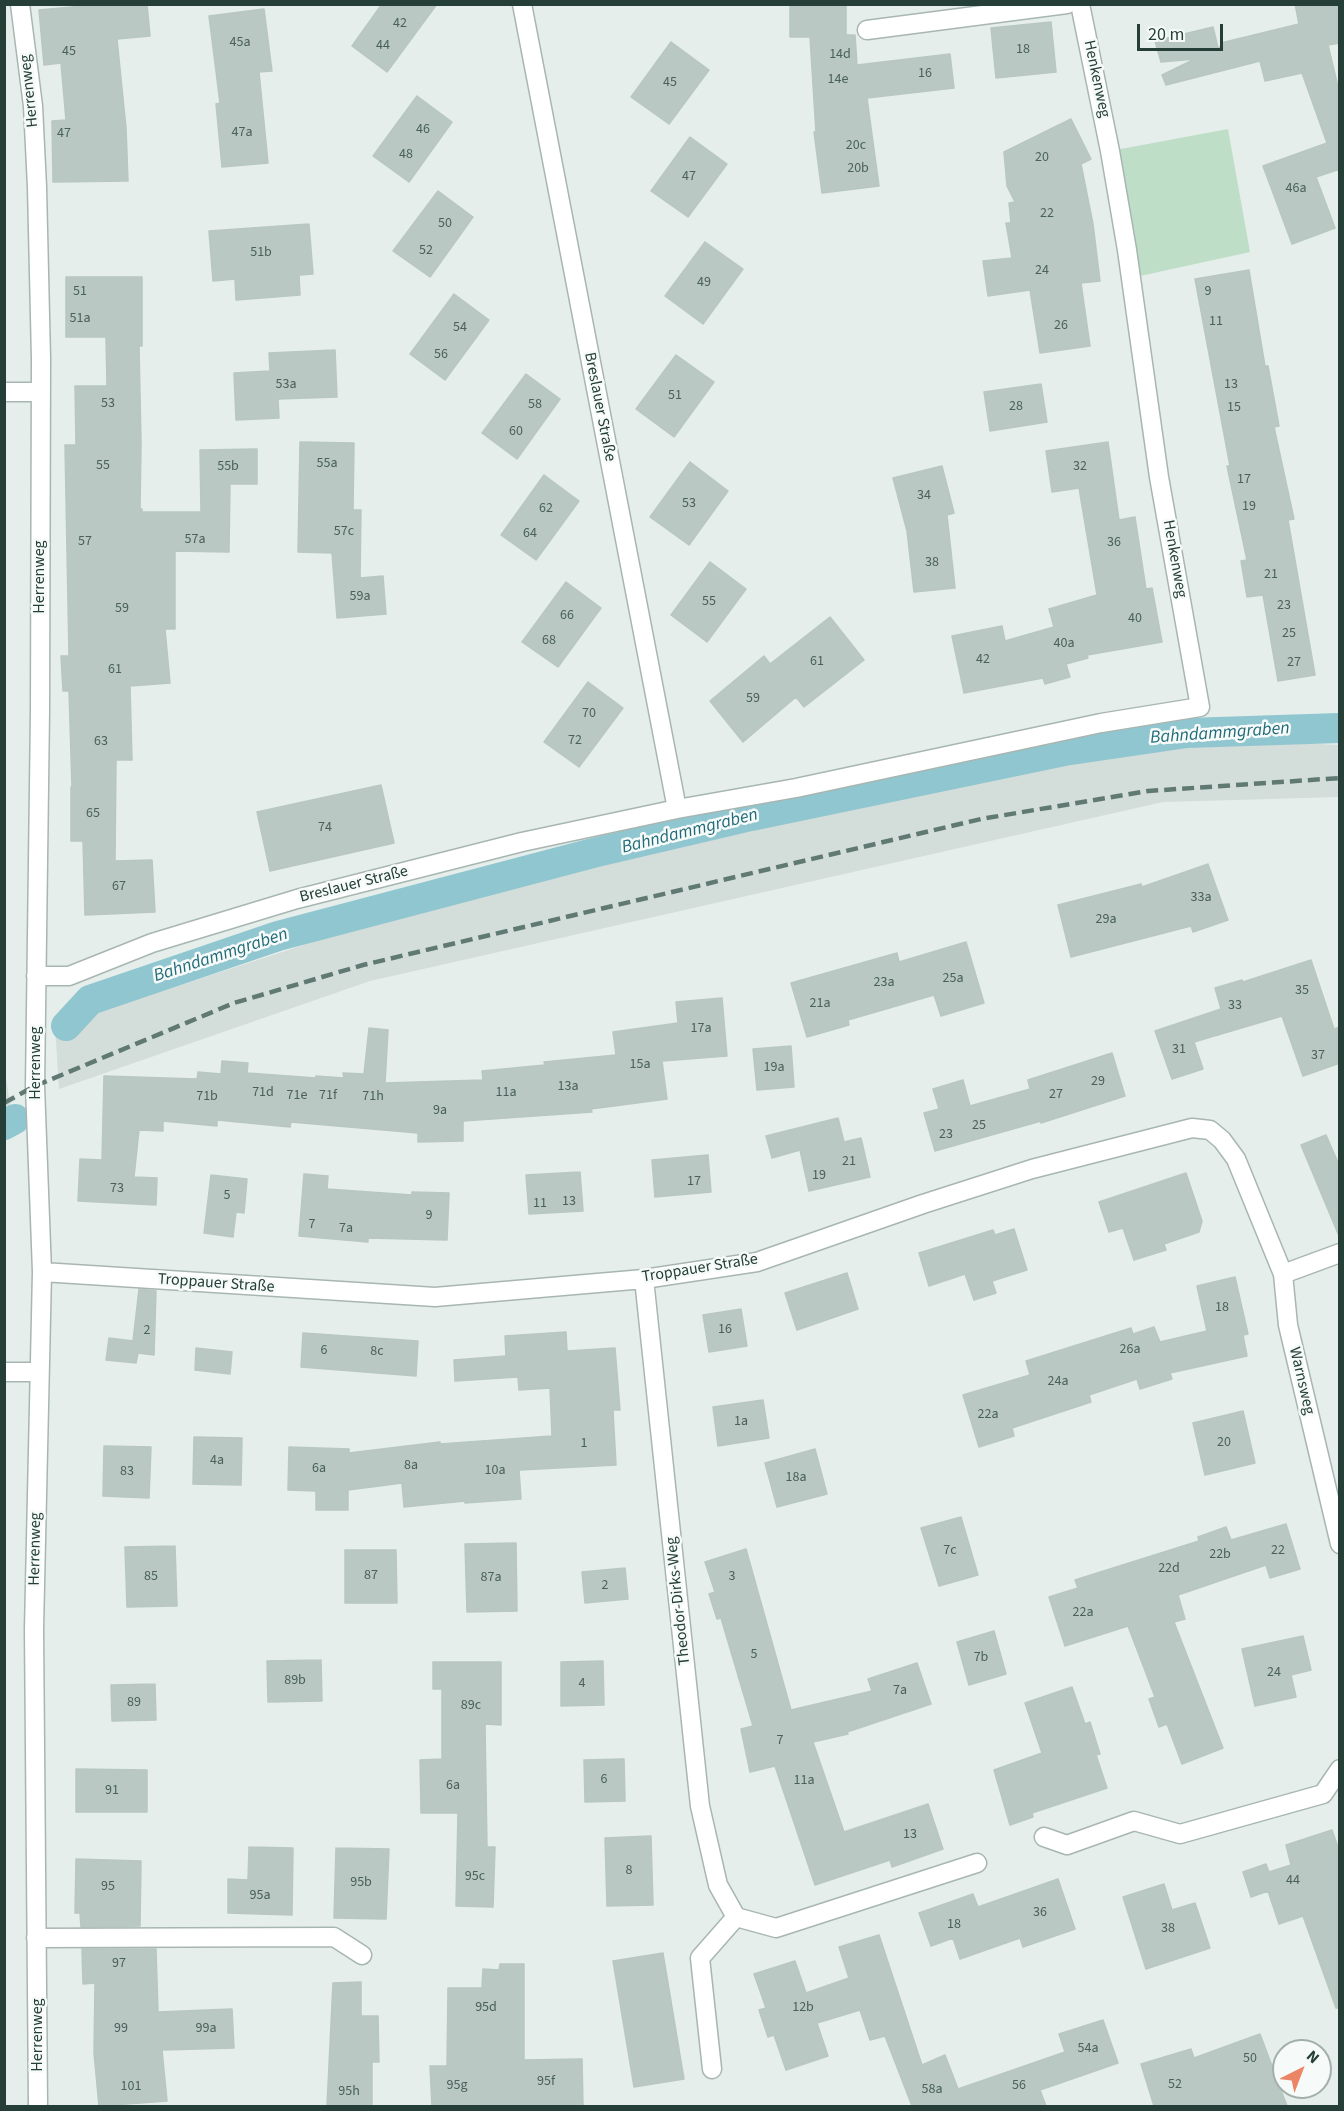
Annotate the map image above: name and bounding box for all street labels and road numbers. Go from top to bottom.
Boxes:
street label: Henkenweg [1078,39,1114,119]
street label: Herrenweg [17,54,43,128]
street label: Breslauer Straße [579,351,619,463]
street label: Henkenweg [1158,519,1190,599]
street label: Herrenweg [30,540,50,614]
street label: Breslauer Straße [298,862,410,908]
street label: Herrenweg [26,1026,46,1100]
street label: Troppauer Straße [641,1250,759,1288]
street label: Troppauer Straße [157,1270,275,1298]
street label: Warnsweg [1284,1345,1318,1417]
street label: Herrenweg [26,1512,46,1586]
street label: Theodor-Dirks-Weg [663,1536,695,1666]
street label: Herrenweg [28,1998,48,2072]

